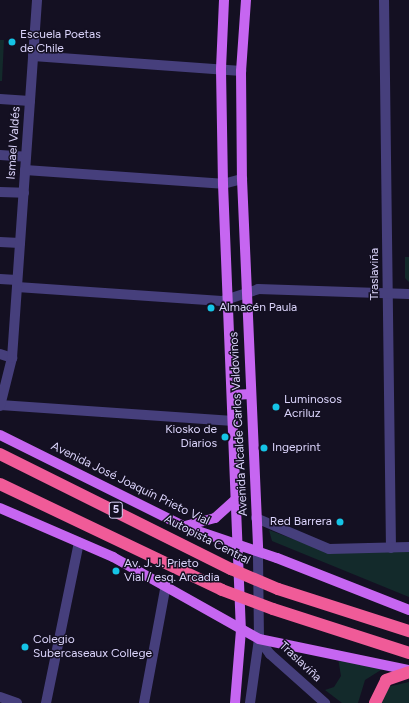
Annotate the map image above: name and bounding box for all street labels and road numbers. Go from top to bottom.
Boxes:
street label: Ismael Valdés [4,106,24,180]
street label: Traslaviña [368,248,382,300]
street label: Avenida Alcalde Carlos Valdovinos [227,332,251,516]
street label: Avenida José Joaquín Prieto Vial [48,439,212,529]
road number: 5 [108,501,124,519]
street label: Autopista Central [162,512,252,568]
street label: Traslaviña [276,639,324,685]

